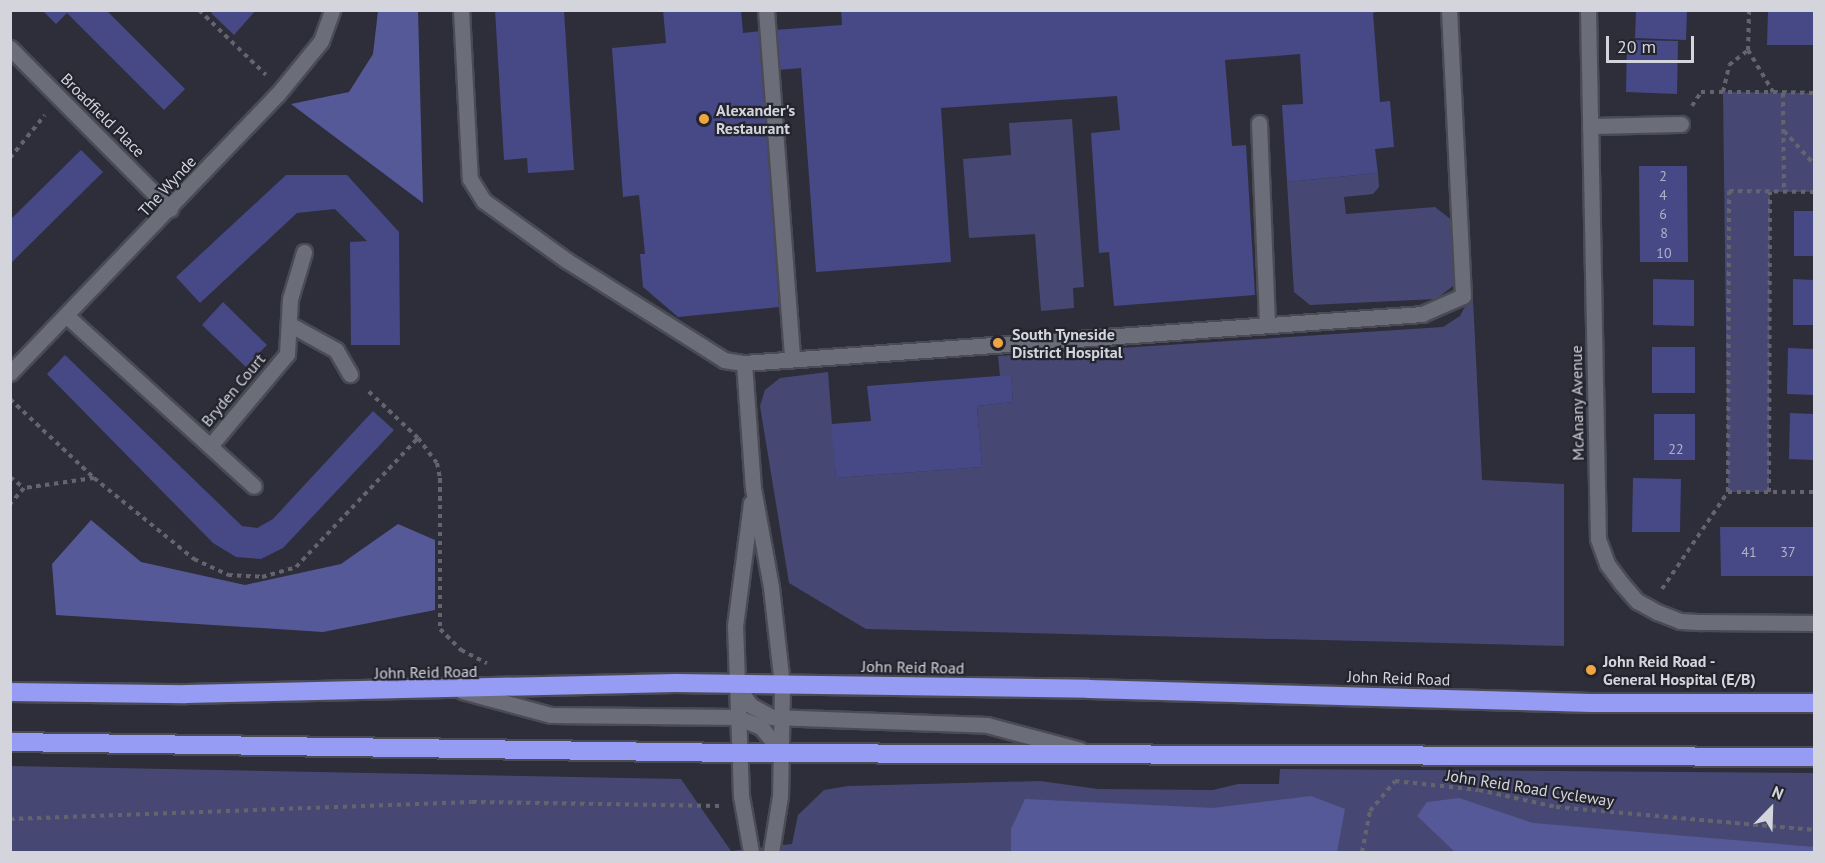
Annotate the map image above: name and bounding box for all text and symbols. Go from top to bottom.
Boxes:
scale bar [1609,24,1698,62]
text: 20 m [1617,35,1656,58]
street label: Broadfield Place [57,69,149,161]
place label: Alexander's Restaurant [716,100,795,138]
marker: Alexander's Restaurant [697,112,711,126]
street label: The Wynde [134,152,200,220]
house number: 2 [1659,168,1667,184]
house number: 4 [1659,187,1667,203]
house number: 6 [1659,206,1667,222]
house number: 8 [1660,225,1668,241]
house number: 10 [1656,245,1672,261]
place label: South Tyneside District Hospital [1012,324,1122,362]
marker: South Tyneside District Hospital [989,334,1007,352]
street label: McAnany Avenue [1566,345,1588,461]
street label: Bryden Court [197,350,269,430]
house number: 22 [1668,441,1684,457]
house number: 41 [1741,544,1757,560]
house number: 37 [1780,544,1796,560]
place label: John Reid Road - General Hospital (E/B) [1603,651,1756,689]
street label: John Reid Road [861,657,965,677]
street label: John Reid Road [374,662,478,682]
marker: John Reid Road - General Hospital (E/B) [1584,663,1598,677]
street label: John Reid Road [1347,667,1451,689]
street label: John Reid Road Cycleway [1445,765,1615,811]
north arrow [1741,779,1801,839]
text: N [1769,781,1787,804]

